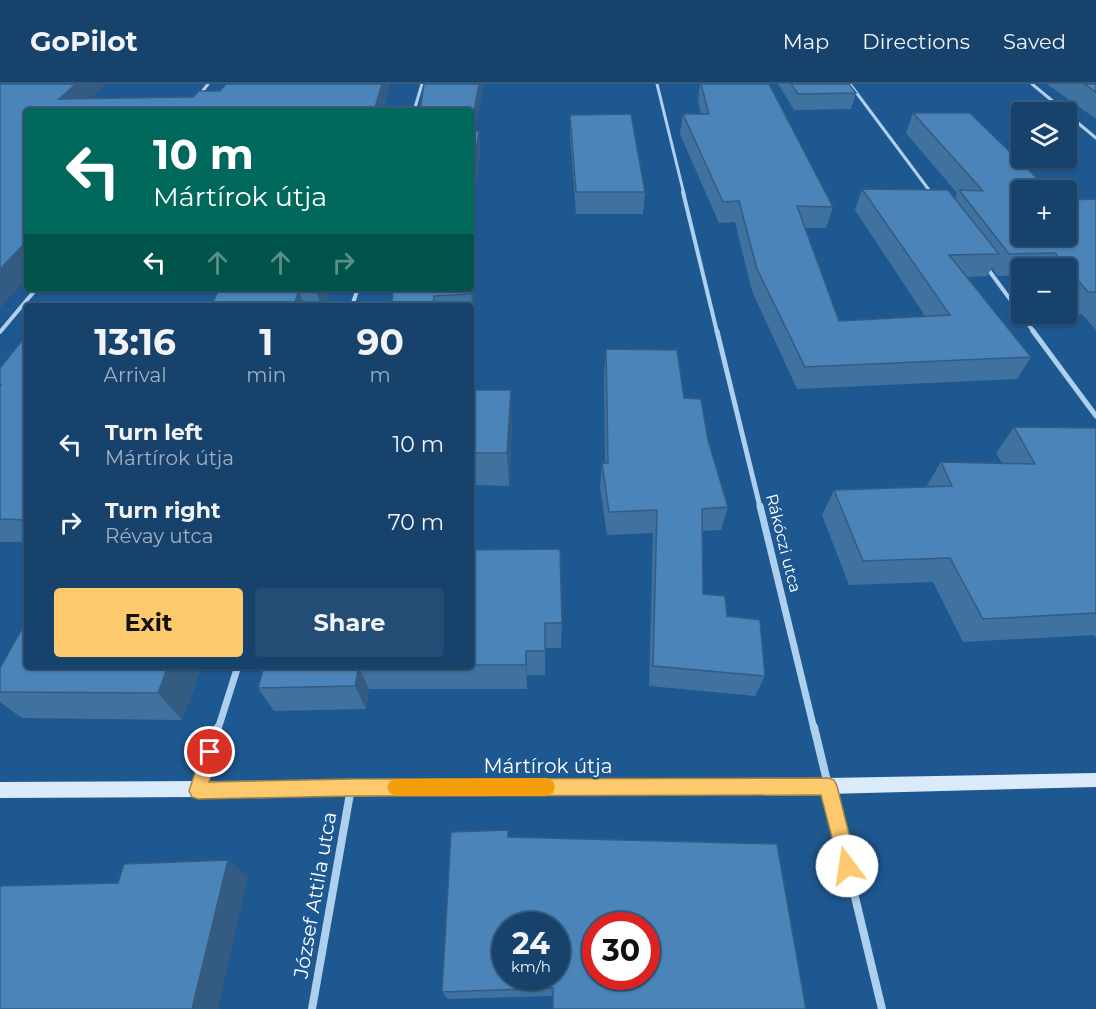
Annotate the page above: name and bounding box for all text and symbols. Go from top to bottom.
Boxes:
text: GoPilot [30,24,138,58]
text: Map [783,29,829,54]
text: Directions [862,29,970,54]
text: Saved [1003,29,1066,54]
map controls [1011,102,1077,324]
button: layers [1011,102,1077,168]
text: 10 m [153,128,254,180]
icon: left [54,132,132,210]
text: Mártírok útja [153,180,327,213]
button: + [1011,180,1077,246]
icon: left [138,246,171,279]
icon: ahead [201,246,234,279]
icon: ahead [264,246,297,279]
icon: right [327,246,360,279]
button: − [1011,258,1077,324]
text: 13:16 [94,320,176,364]
text: 1 [259,320,273,364]
text: 90 [356,320,404,364]
text: Arrival [104,363,167,387]
text: min [246,363,286,387]
text: m [370,363,391,387]
text: Turn left [105,419,203,446]
icon: left [54,428,87,461]
text: 10 m [392,431,444,458]
text: Mártírok útja [105,446,234,470]
street label: Rákóczi utca [762,492,805,594]
text: Turn right [105,497,220,524]
icon: right [54,506,87,539]
text: 70 m [388,509,444,536]
text: Révay utca [105,524,214,548]
button: Exit [54,588,243,657]
button: Share [255,588,444,657]
pin [184,726,235,777]
icon: arrive [193,735,226,768]
street label: Mártírok útja [483,754,613,778]
street label: József Attila utca [288,810,341,981]
position arrow [815,834,879,898]
speed limit sign: 30 [582,912,660,990]
text: 24 [512,925,550,962]
text: km/h [511,957,551,976]

